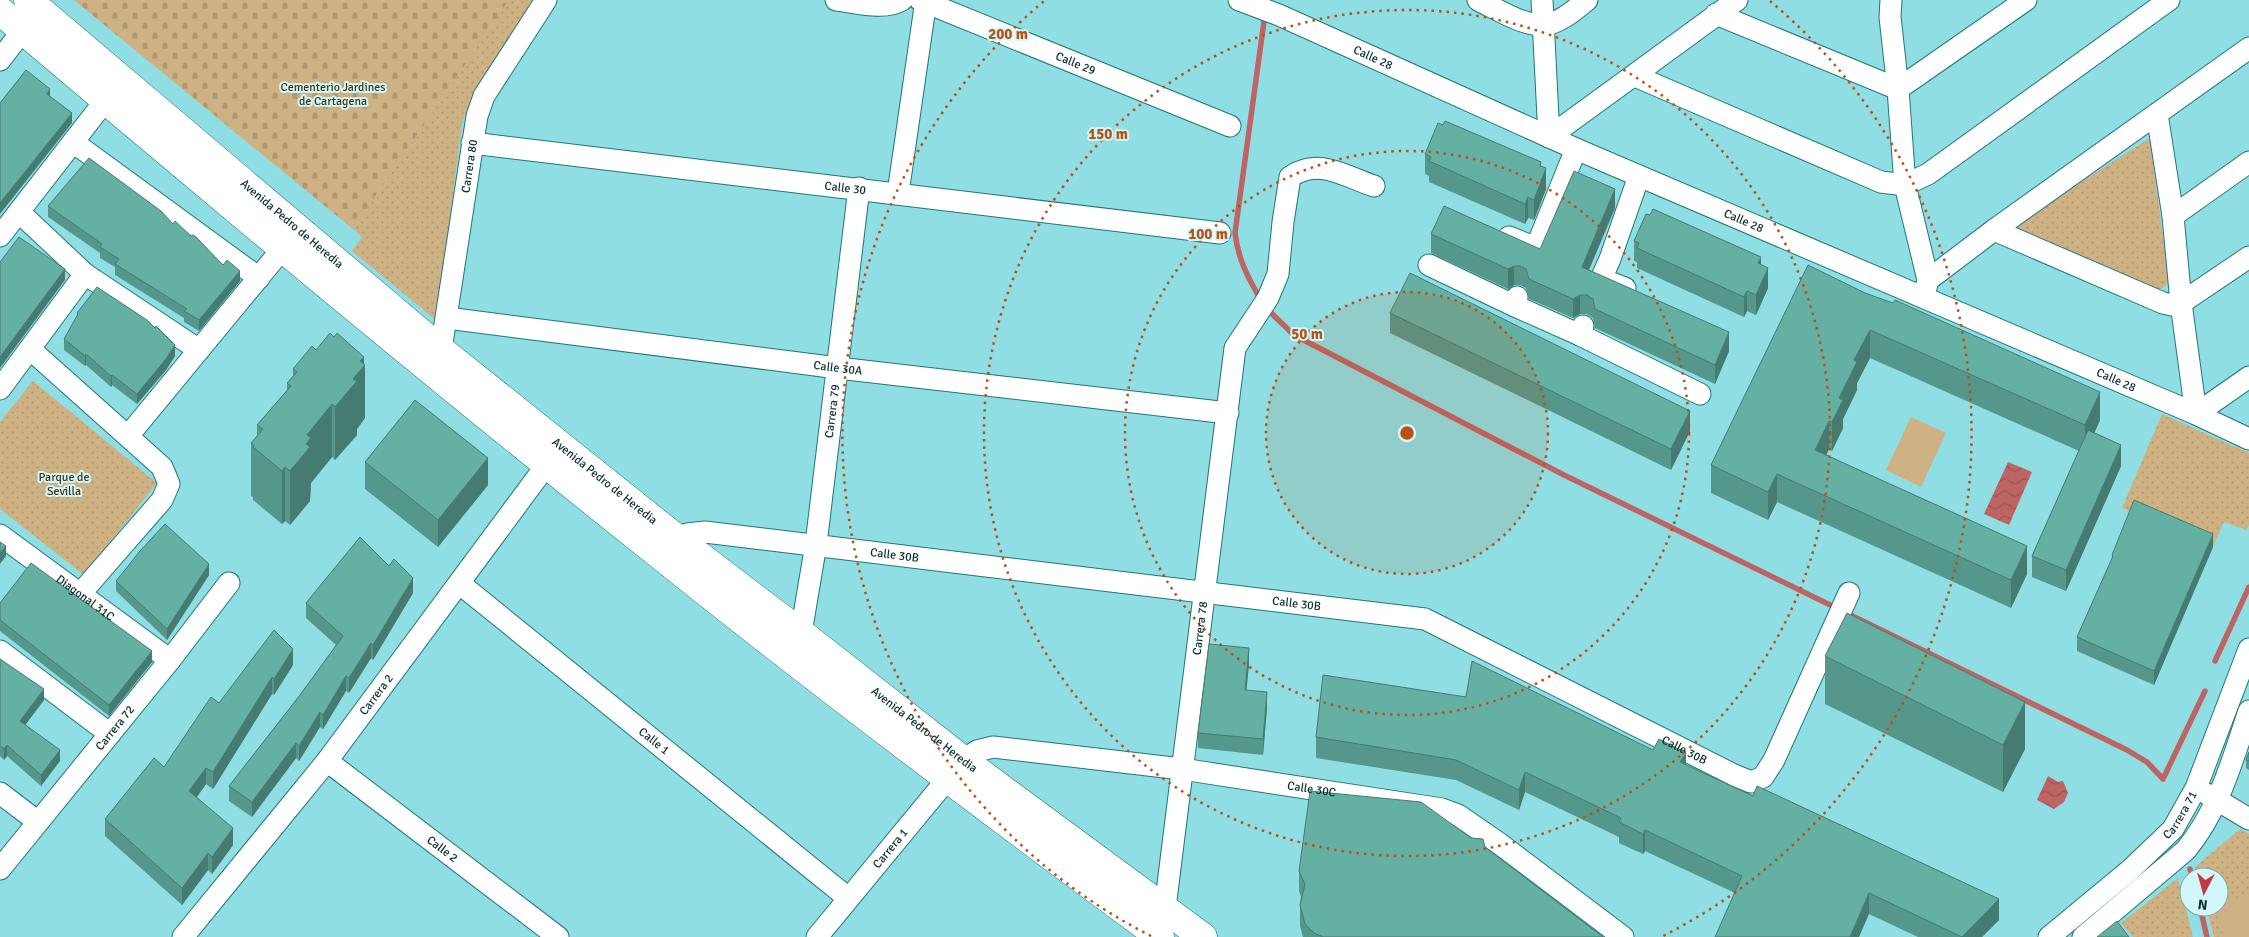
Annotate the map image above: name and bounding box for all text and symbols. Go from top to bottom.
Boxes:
text: 200 m [988,25,1028,43]
street label: Calle 28 [1351,42,1395,73]
street label: Calle 29 [1053,48,1098,78]
park label: Cementerio Jardines de Cartagena [281,80,385,109]
text: 150 m [1088,125,1128,143]
street label: Carrera 80 [458,138,481,194]
street label: Avenida Pedro de Heredia [237,176,347,272]
street label: Calle 30 [824,178,867,198]
street label: Calle 28 [1722,206,1766,236]
text: 100 m [1188,225,1228,243]
text: 50 m [1291,325,1323,343]
street label: Calle 30A [813,357,864,378]
street label: Calle 28 [2094,365,2138,395]
street label: Carrera 79 [821,384,843,439]
centre of rings [1398,424,1416,442]
street label: Avenida Pedro de Heredia [549,434,660,527]
park label: Parque de Sevilla [39,470,89,499]
street label: Calle 30B [869,545,920,565]
street label: Diagonal 31C [53,571,118,624]
street label: Calle 30B [1271,593,1322,614]
street label: Carrera 78 [1189,600,1211,656]
street label: Carrera 2 [356,671,396,718]
street label: Avenida Pedro de Heredia [868,684,980,776]
street label: Carrera 72 [92,702,138,753]
street label: Calle 1 [636,724,672,758]
street label: Calle 30B [1659,732,1710,768]
street label: Calle 30C [1286,778,1337,800]
street label: Carrera 71 [2159,788,2200,842]
street label: Carrera 1 [869,825,911,871]
street label: Calle 2 [424,832,461,866]
north arrow [2179,867,2229,917]
text: N [2197,895,2208,913]

